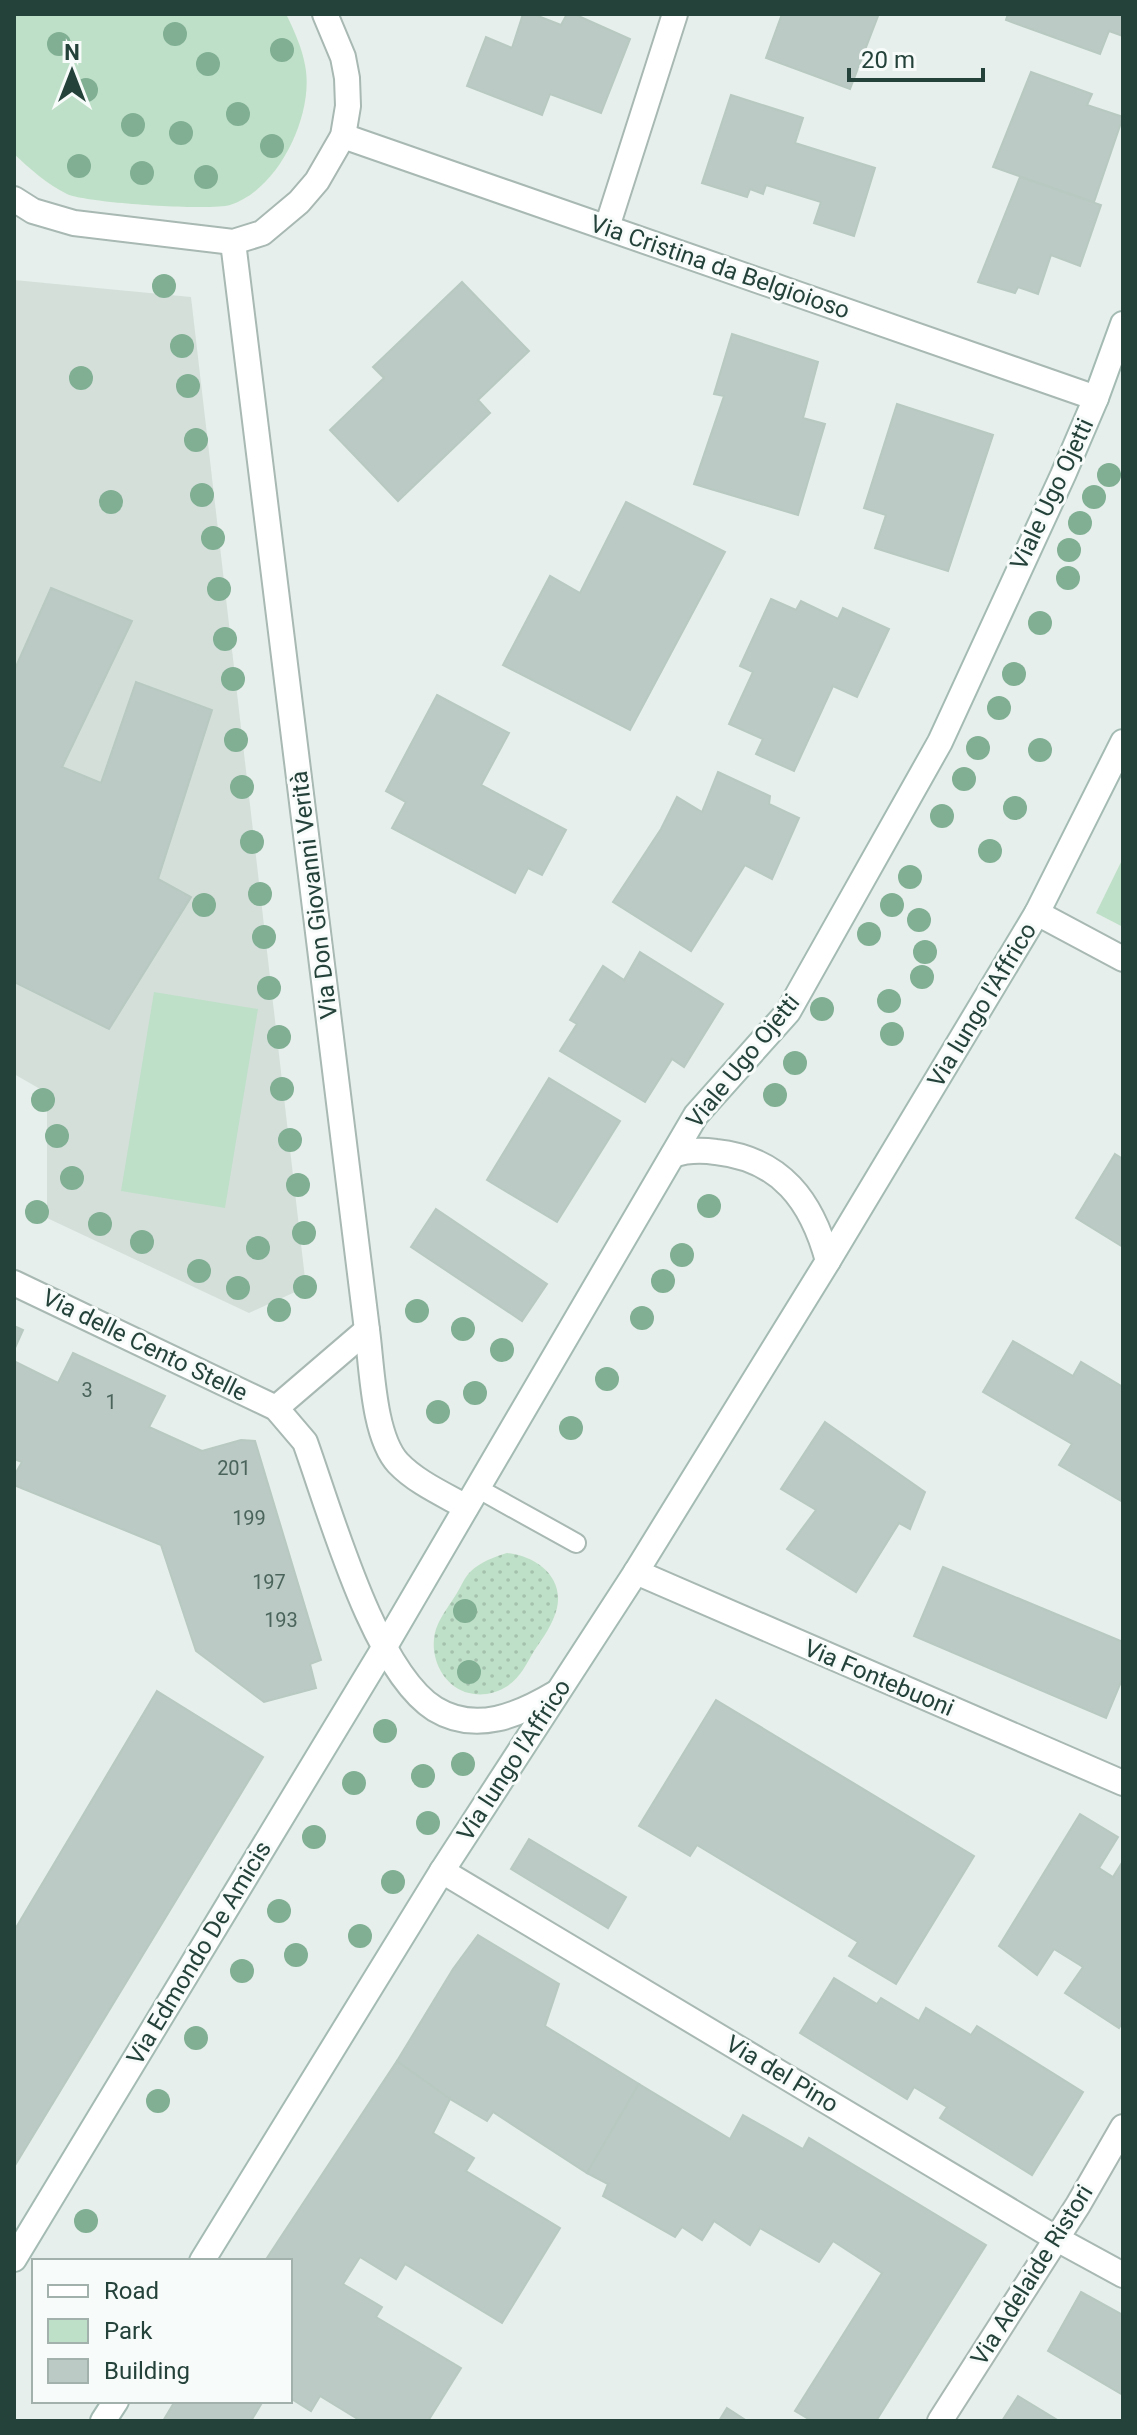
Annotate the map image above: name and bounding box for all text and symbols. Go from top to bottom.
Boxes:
north arrow [32,32,112,112]
scale bar [849,32,983,82]
text: N [64,40,80,65]
text: 20 m [861,46,915,74]
street label: Via Cristina da Belgioioso [587,209,853,325]
street label: Viale Ugo Ojetti [1005,414,1099,574]
street label: Via Don Giovanni Verità [285,769,343,1021]
street label: Via lungo l'Affrico [922,918,1042,1092]
street label: Viale Ugo Ojetti [681,989,805,1133]
street label: Via delle Cento Stelle [38,1283,252,1407]
house number: 3 [81,1378,93,1402]
house number: 1 [105,1390,117,1414]
house number: 201 [217,1456,251,1480]
house number: 199 [232,1506,266,1530]
house number: 197 [252,1570,286,1594]
house number: 193 [264,1608,298,1632]
street label: Via Fontebuoni [800,1634,958,1722]
street label: Via lungo l'Affrico [451,1674,577,1846]
street label: Via Edmondo De Amicis [121,1836,277,2070]
street label: Via del Pino [721,2030,843,2118]
street label: Via Adelaide Ristori [965,2180,1099,2370]
legend [32,2259,292,2403]
text: Road [104,2277,159,2305]
text: Park [104,2317,153,2345]
text: Building [104,2357,190,2385]

